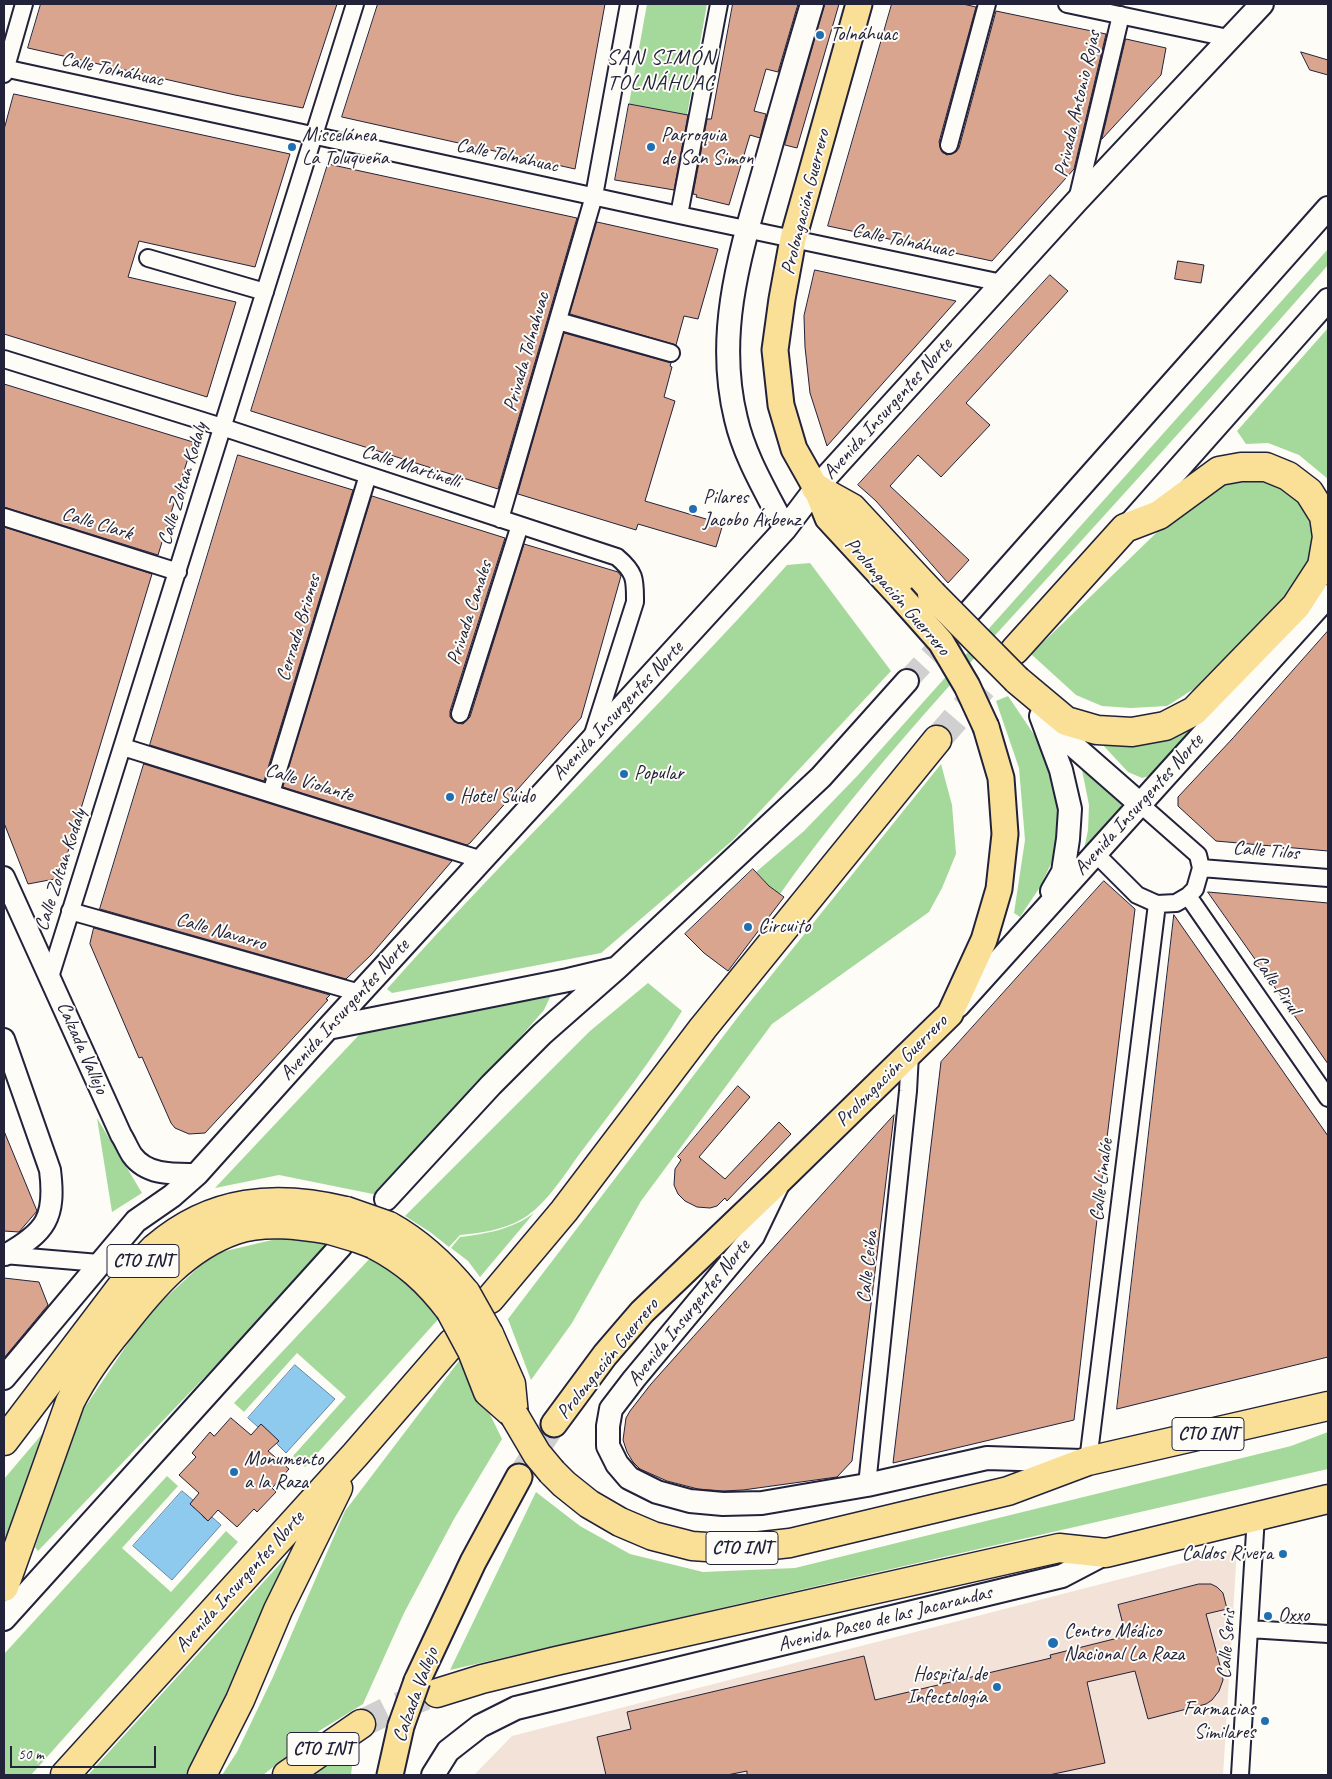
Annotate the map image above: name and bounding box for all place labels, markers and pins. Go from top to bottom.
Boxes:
place label: Tolnáhuac [830,23,897,47]
marker: Tolnáhuac [814,29,826,41]
place label: Miscelánea La Toluqueña [302,124,388,171]
place label: Parroquia de San Simon [661,124,753,171]
marker: Miscelánea La Toluqueña [286,141,298,153]
marker: Parroquia de San Simon [645,141,657,153]
place label: Pilares Jacobo Árbenz [703,486,800,533]
marker: Pilares Jacobo Árbenz [687,503,699,515]
place label: Popular [634,762,683,786]
marker: Popular [618,768,630,780]
place label: Hotel Suido [460,785,535,809]
marker: Hotel Suido [444,791,456,803]
place label: Circuito [758,915,810,939]
marker: Circuito [742,921,754,933]
place label: Monumento a la Raza [244,1448,323,1495]
marker: Monumento a la Raza [228,1466,240,1478]
place label: Caldos Rivera [1182,1542,1273,1566]
marker: Caldos Rivera [1277,1548,1289,1560]
place label: Oxxo [1278,1604,1309,1628]
marker: Oxxo [1262,1610,1274,1622]
place label: Centro Médico Nacional La Raza [1064,1620,1184,1667]
marker: Centro Médico Nacional La Raza [1046,1636,1060,1650]
place label: Hospital de Infectología [907,1663,987,1710]
marker: Hospital de Infectología [991,1681,1003,1693]
place label: Farmacias Similares [1184,1698,1255,1745]
marker: Farmacias Similares [1259,1715,1271,1727]

